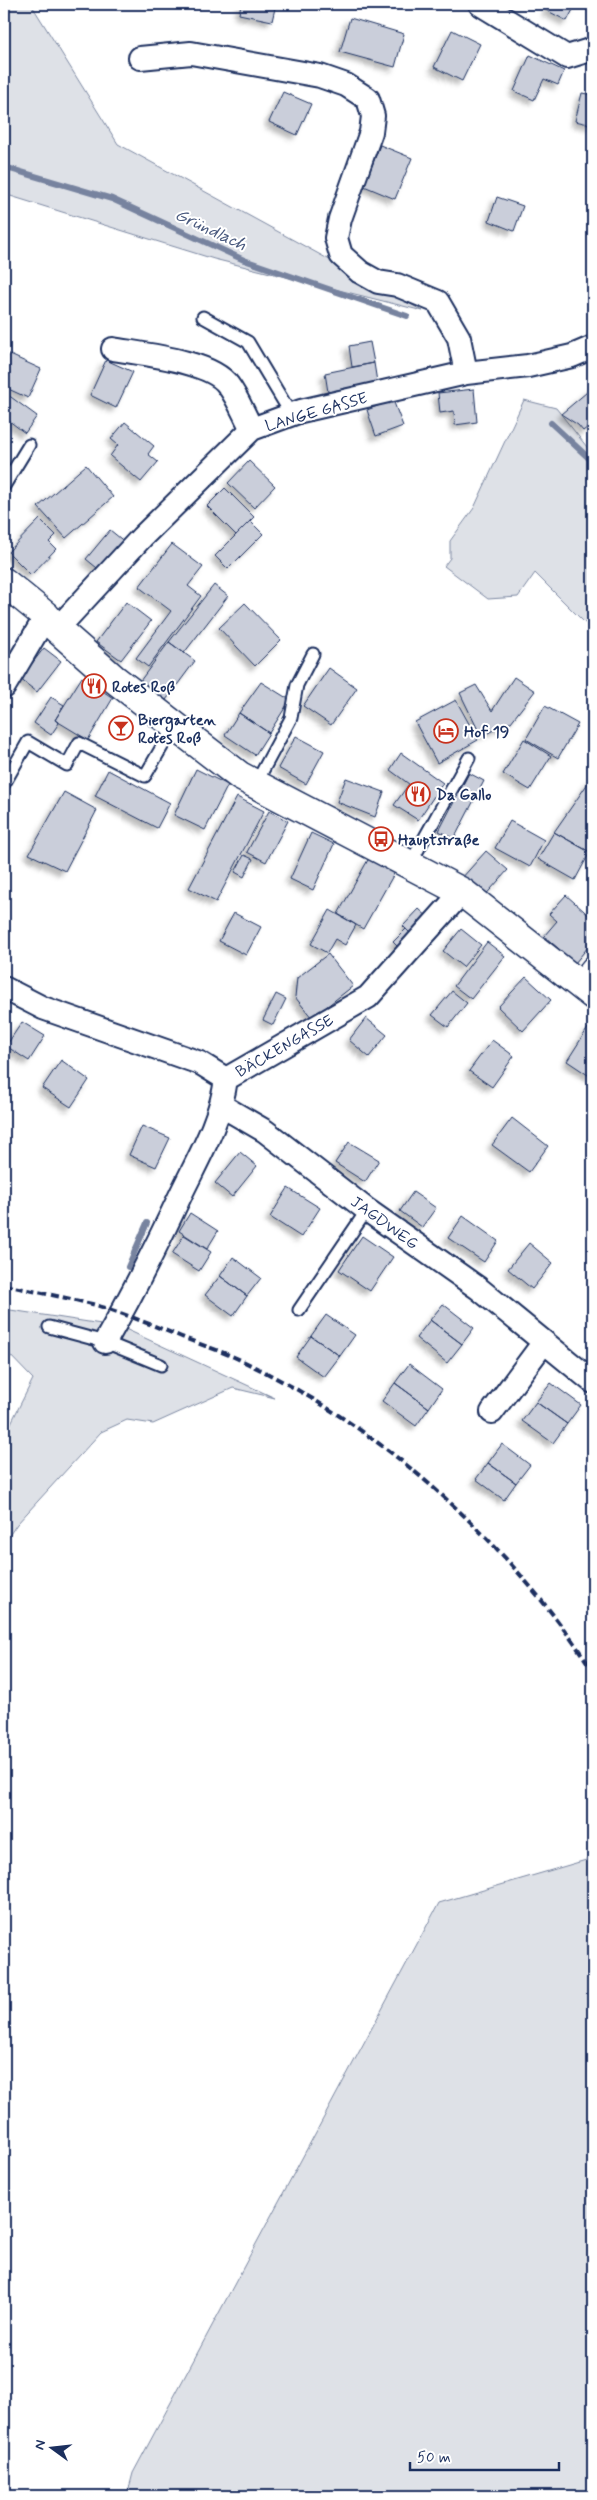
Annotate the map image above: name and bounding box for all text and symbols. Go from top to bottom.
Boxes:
water label: Gründlach [171,203,251,257]
street label: LANGE GASSE [263,388,370,437]
restaurant icon: Rotes Roß [81,673,107,699]
place label: Rotes Roß [112,677,175,698]
place label: Biergarten Rotes Roß [138,710,217,749]
bar icon: Biergarten Rotes Roß [108,715,134,741]
hotel icon: Hof 19 [433,718,459,744]
place label: Hof 19 [464,722,509,743]
restaurant icon: Da Gallo [405,781,431,807]
place label: Da Gallo [436,785,491,806]
bus stop icon: Hauptstraße [368,826,394,852]
place label: Hauptstraße [398,830,480,851]
street label: BÄCKENGASSE [232,1010,337,1083]
street label: JAGDWEG [346,1192,422,1255]
north arrow [28,2422,78,2472]
text: N [31,2438,50,2452]
scale bar [410,2440,558,2472]
text: 50 m [417,2448,451,2468]

